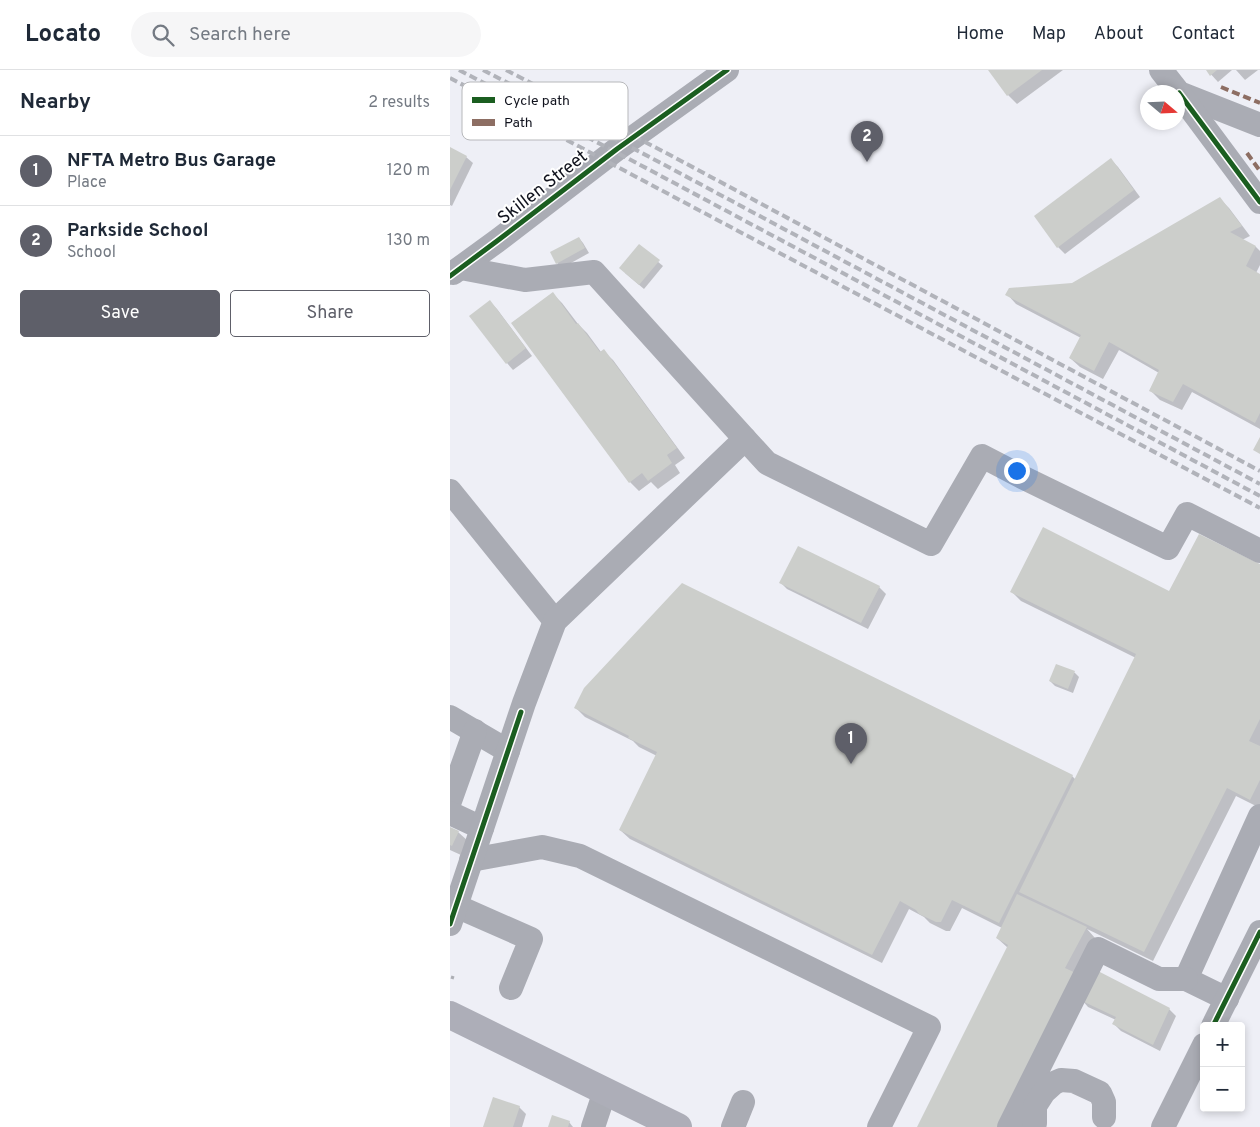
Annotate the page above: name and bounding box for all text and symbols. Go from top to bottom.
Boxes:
search box [131,12,481,57]
text: Locato [25,20,101,50]
icon: search [149,21,177,49]
text: Search here [189,23,291,47]
text: Home [956,23,1004,46]
text: Map [1032,23,1066,46]
text: About [1094,23,1143,46]
text: Contact [1171,23,1235,46]
legend [462,82,628,140]
north arrow [1140,85,1185,130]
text: Nearby [20,89,91,116]
text: 2 results [368,93,430,113]
text: Cycle path [504,93,570,110]
text: Path [504,115,533,132]
pin: 2 [851,121,883,162]
street label: Skillen Street [493,146,593,230]
text: NFTA Metro Bus Garage [67,149,276,173]
text: 1 [33,161,39,181]
text: 120 m [387,161,430,181]
text: Place [67,173,107,193]
text: Parkside School [67,219,209,243]
text: 2 [31,231,41,251]
text: 130 m [387,231,430,251]
text: School [67,243,116,263]
button: Save [20,290,220,337]
button: Share [230,290,430,337]
your location [1004,458,1030,484]
pin: 1 [835,723,867,764]
map controls [1200,1022,1245,1112]
button: + [1200,1022,1245,1067]
button: − [1200,1067,1245,1112]

